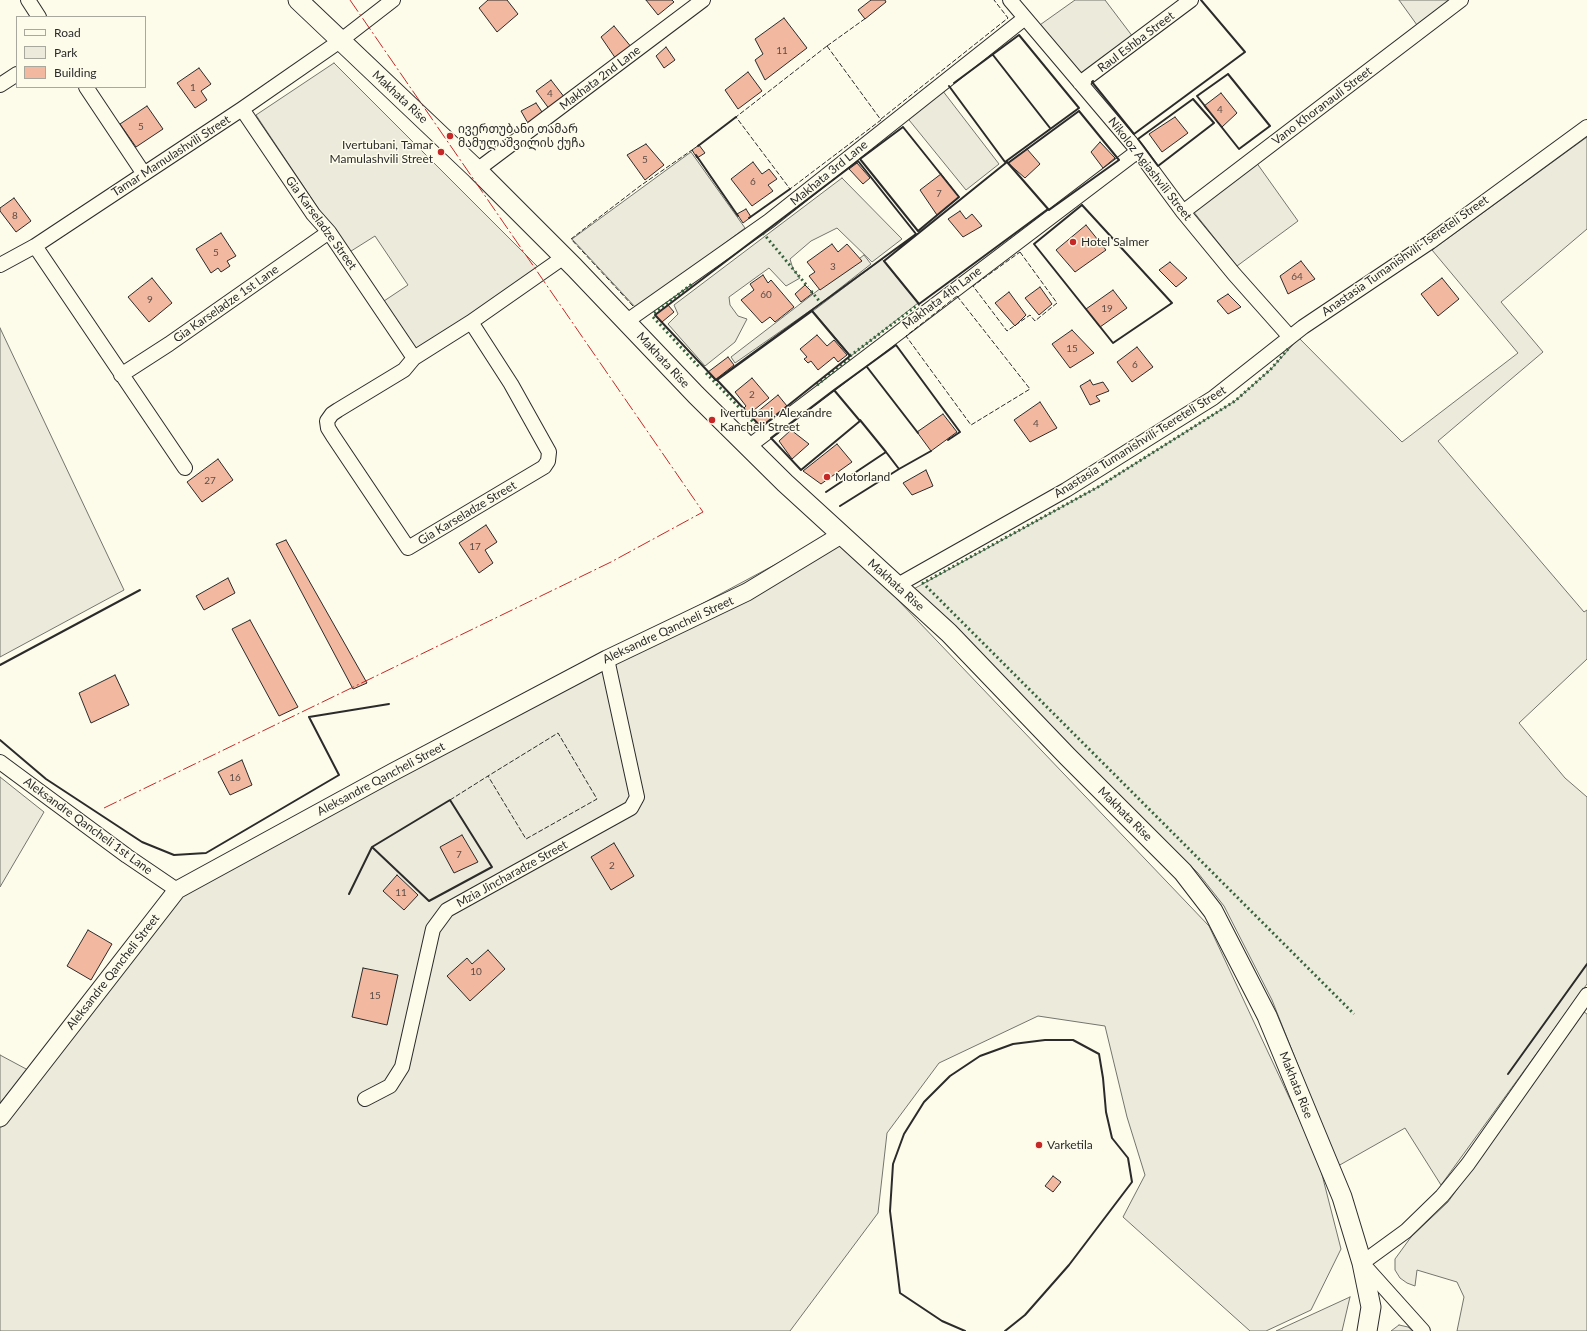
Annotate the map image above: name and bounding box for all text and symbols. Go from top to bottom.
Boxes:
street label: Raul Eshba Street [1095,9,1177,75]
legend [16,16,146,88]
text: Road [54,25,81,40]
street label: Makhata 2nd Lane [557,43,643,113]
text: Park [54,45,77,60]
house number: 11 [776,45,788,57]
street label: Vano Khoranauli Street [1269,64,1375,148]
text: Building [54,65,97,80]
street label: Makhata Rise [369,68,431,126]
house number: 1 [190,82,196,94]
house number: 4 [547,88,553,100]
house number: 4 [1217,104,1223,116]
street label: Tamar Mamulashvili Street [109,112,233,200]
street label: Nikoloz Agiashvili Street [1105,115,1195,223]
house number: 5 [138,121,144,133]
place label: ივერთუბანი თამარ მამულაშვილის ქუჩა [458,122,585,150]
marker: ივერთუბანი თამარ მამულაშვილის ქუჩა [445,131,455,141]
place label: Ivertubani, Tamar Mamulashvili Street [330,138,433,166]
street label: Makhata 3rd Lane [788,138,870,208]
marker: Ivertubani, Tamar Mamulashvili Street [436,147,446,157]
house number: 5 [642,154,648,166]
street label: Gia Karseladze Street [282,173,360,273]
house number: 6 [750,176,756,188]
house number: 7 [936,188,942,200]
street label: Anastasia Tumanishvili-Tsereteli Street [1319,193,1491,319]
house number: 8 [12,210,18,222]
place label: Hotel Salmer [1081,235,1149,249]
marker: Hotel Salmer [1068,237,1078,247]
house number: 5 [213,247,219,259]
house number: 3 [830,261,836,273]
street label: Gia Karseladze 1st Lane [171,262,281,346]
street label: Makhata 4th Lane [900,264,984,332]
house number: 64 [1291,271,1303,283]
house number: 60 [760,289,772,301]
house number: 9 [147,294,153,306]
house number: 19 [1101,303,1113,315]
street label: Makhata Rise [634,329,692,391]
house number: 15 [1066,343,1078,355]
house number: 6 [1132,359,1138,371]
street label: Anastasia Tumanishvili-Tsereteli Street [1051,383,1229,501]
house number: 2 [749,389,755,401]
place label: Ivertubani, Alexandre Kancheli Street [720,406,832,434]
marker: Ivertubani, Alexandre Kancheli Street [707,415,717,425]
house number: 4 [1033,418,1039,430]
place label: Motorland [835,470,890,484]
marker: Motorland [822,472,832,482]
house number: 27 [204,475,216,487]
street label: Gia Karseladze Street [415,478,519,548]
house number: 17 [469,541,481,553]
street label: Makhata Rise [865,556,927,614]
street label: Aleksandre Qancheli Street [600,593,736,667]
street label: Aleksandre Qancheli Street [315,739,447,819]
house number: 16 [229,772,241,784]
street label: Aleksandre Qancheli 1st Lane [21,774,155,878]
street label: Makhata Rise [1095,784,1155,844]
street label: Mzia Jincharadze Street [454,838,570,910]
house number: 7 [456,849,462,861]
house number: 2 [609,860,615,872]
house number: 11 [395,887,407,899]
street label: Aleksandre Qancheli Street [63,911,163,1033]
house number: 10 [470,966,482,978]
house number: 15 [369,990,381,1002]
street label: Makhata Rise [1276,1049,1316,1121]
place label: Varketila [1047,1138,1093,1152]
marker: Varketila [1034,1140,1044,1150]

